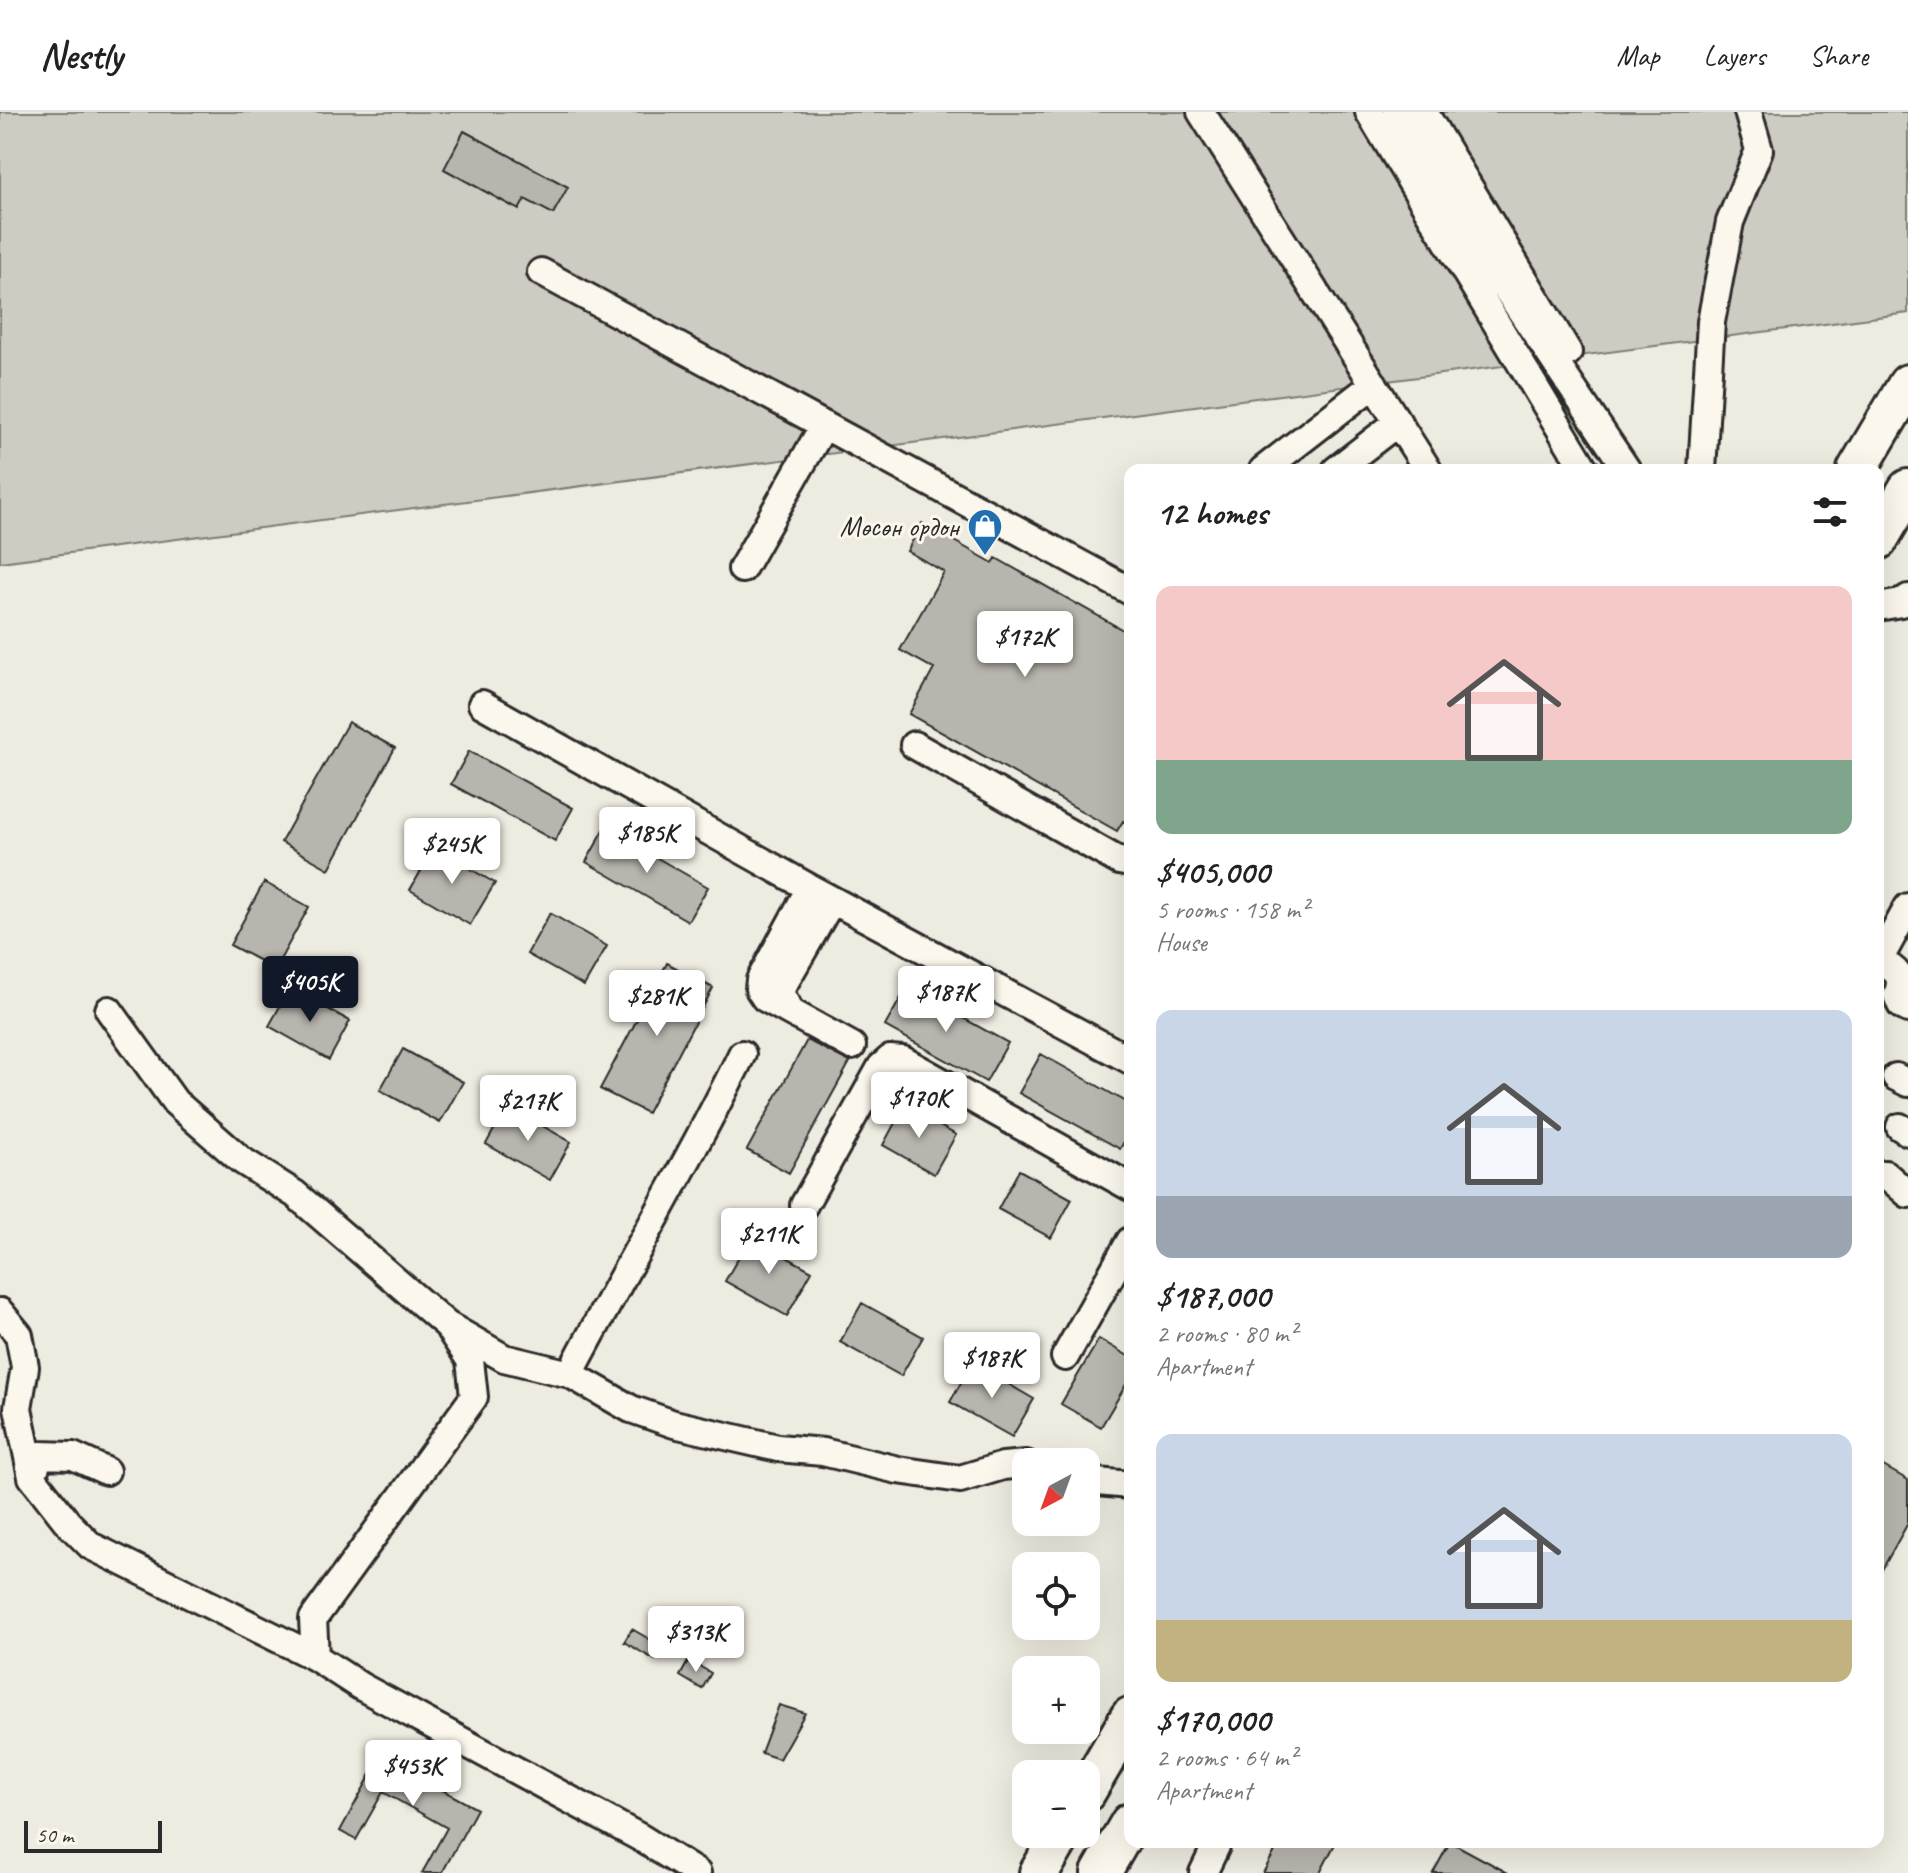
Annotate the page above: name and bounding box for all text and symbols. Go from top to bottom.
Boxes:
text: Nestly [40,32,122,79]
text: Map [1617,38,1660,73]
text: Layers [1704,38,1765,73]
text: Share [1809,38,1868,73]
icon: filters [1808,490,1852,534]
text: 12 homes [1156,491,1267,534]
shop icon: Мөсөн ордон [966,507,1004,557]
place label: Мөсөн ордон [840,509,960,544]
pin: $172K [969,611,1081,679]
text: $172K [995,620,1055,653]
icon: home [1432,638,1576,782]
pin: $185K [591,807,703,875]
text: $185K [617,816,677,849]
pin: $245K [396,818,508,886]
text: $245K [422,827,482,860]
text: $405,000 [1156,850,1269,893]
text: 5 rooms · 158 m² [1156,893,1308,926]
text: House [1156,926,1207,959]
pin: $405K [254,956,366,1024]
text: $405K [280,965,340,998]
pin: $187K [890,966,1002,1034]
pin: $281K [601,970,713,1038]
text: $187K [916,975,976,1008]
text: $281K [627,979,687,1012]
icon: home [1432,1062,1576,1206]
pin: $170K [863,1072,975,1140]
pin: $217K [472,1075,584,1143]
text: $170K [889,1081,949,1114]
text: $217K [498,1084,558,1117]
pin: $211K [713,1208,825,1276]
text: $211K [739,1217,799,1250]
text: $187,000 [1156,1274,1270,1317]
text: 2 rooms · 80 m² [1156,1317,1297,1350]
pin: $187K [936,1332,1048,1400]
text: $187K [962,1341,1022,1374]
text: Apartment [1156,1350,1252,1383]
north arrow [1012,1448,1100,1536]
map controls [1012,1448,1100,1848]
icon: home [1432,1486,1576,1630]
button: locate [1012,1552,1100,1640]
pin: $313K [640,1606,752,1674]
text: $313K [666,1615,726,1648]
button: + [1012,1656,1100,1744]
text: $170,000 [1156,1698,1270,1741]
pin: $453K [357,1740,469,1808]
text: 2 rooms · 64 m² [1156,1741,1297,1774]
text: $453K [383,1749,443,1782]
button: − [1012,1760,1100,1848]
text: Apartment [1156,1774,1252,1807]
scale bar [24,1817,162,1853]
text: 50 m [36,1821,73,1849]

